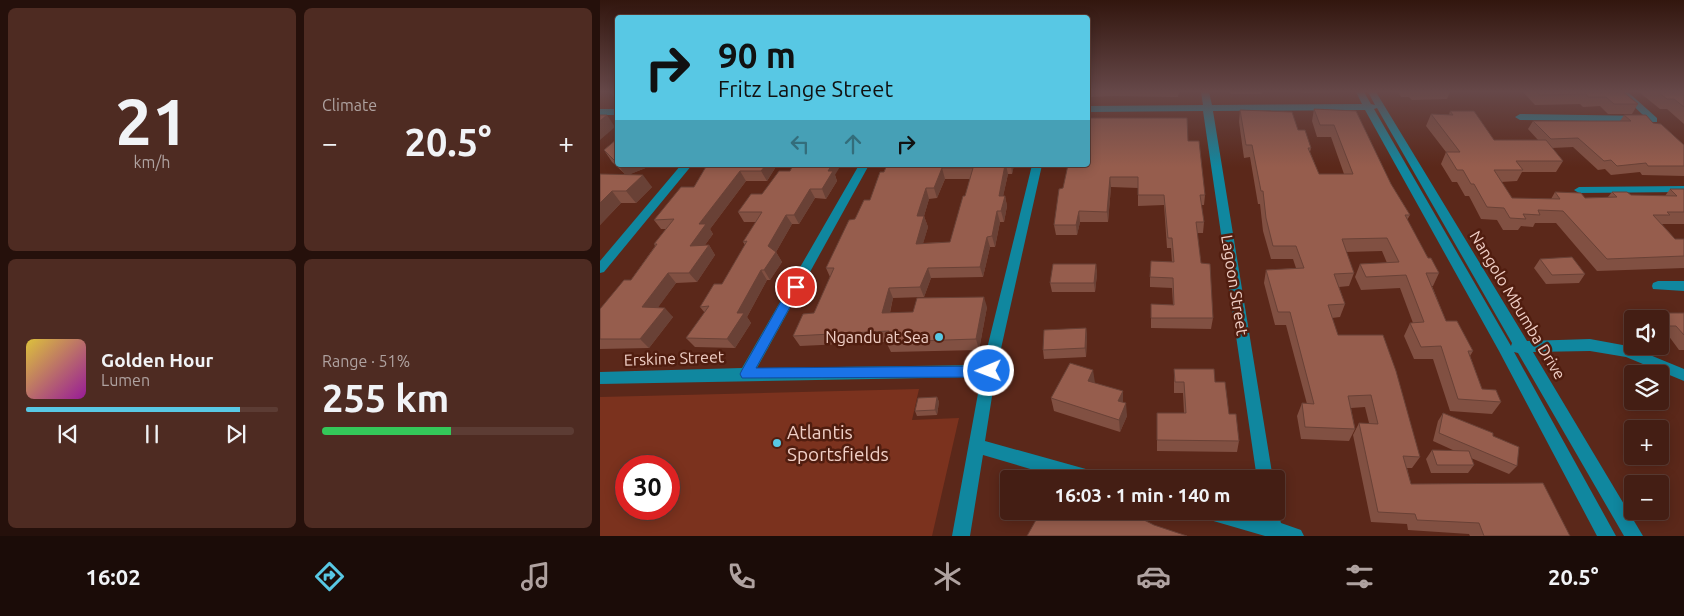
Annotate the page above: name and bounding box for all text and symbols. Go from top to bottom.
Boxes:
icon: right [635,35,700,100]
text: 90 m [718,35,796,75]
text: Fritz Lange Street [718,76,893,101]
text: 21 [115,84,189,157]
text: Climate [322,96,377,114]
text: 20.5° [404,121,492,163]
text: − [322,127,338,158]
text: + [558,127,574,158]
icon: left [786,130,814,158]
icon: ahead [839,130,867,158]
icon: right [892,130,920,158]
text: km/h [134,153,170,171]
street label: Nangolo Mbumba Drive [1467,228,1569,382]
street label: Lagoon Street [1218,233,1252,337]
pin [775,266,817,308]
icon: arrive [782,273,810,301]
map controls [1624,310,1669,520]
button: sound [1624,310,1669,355]
place label: Ngandu at Sea [825,328,929,346]
marker: Ngandu at Sea [933,331,945,343]
position arrow [962,344,1014,396]
street label: Erskine Street [624,347,725,369]
text: Golden Hour [101,349,213,371]
text: Range · 51% [322,352,410,370]
button: layers [1624,365,1669,410]
text: Lumen [101,371,150,389]
text: 255 km [322,377,449,419]
icon: previous [54,420,82,448]
icon: pause [138,420,166,448]
icon: next [222,420,250,448]
button: + [1624,420,1669,465]
place label: Atlantis Sportsfields [787,421,889,465]
marker: Atlantis Sportsfields [771,437,783,449]
speed limit sign: 30 [615,455,680,520]
button: − [1624,475,1669,520]
text: 16:03 · 1 min · 140 m [1055,484,1230,506]
icon: directions [312,559,347,594]
icon: music [518,559,553,594]
icon: phone [724,559,759,594]
icon: climate [930,559,965,594]
icon: car [1136,559,1171,594]
icon: filters [1342,559,1377,594]
text: 16:02 [86,564,141,589]
text: 20.5° [1548,564,1598,589]

